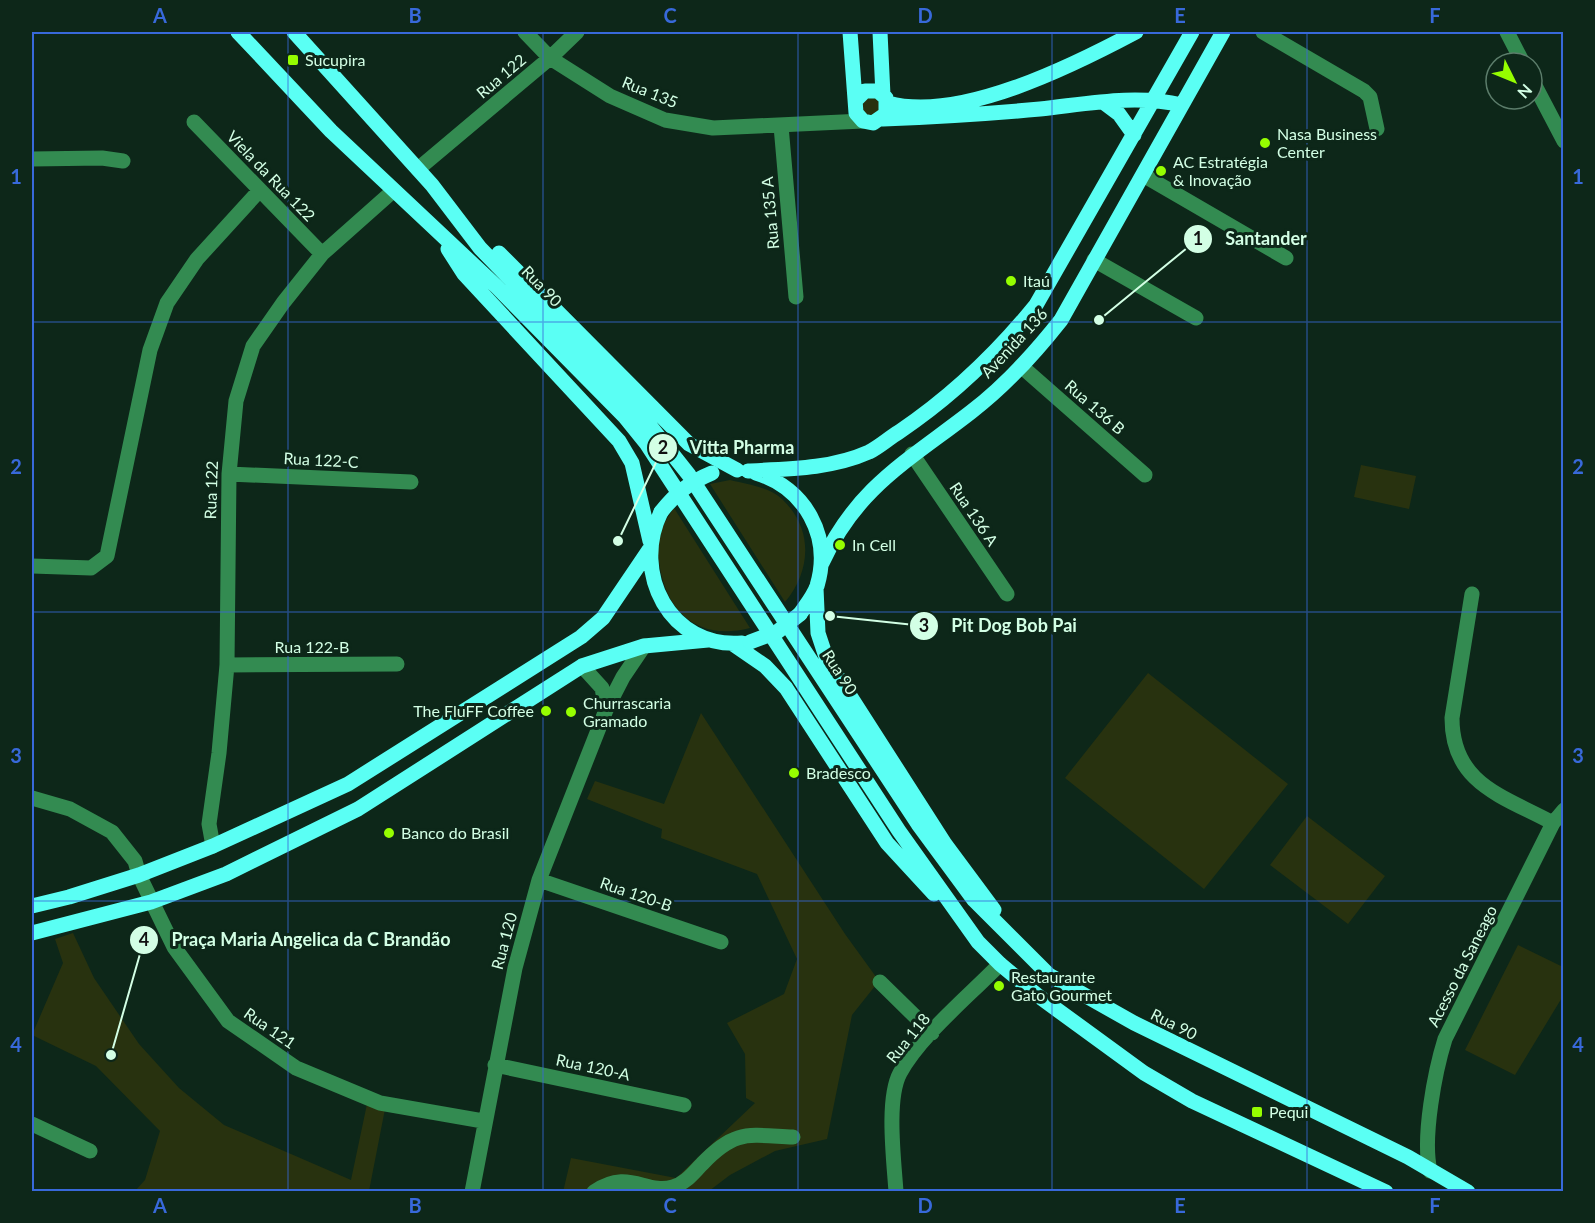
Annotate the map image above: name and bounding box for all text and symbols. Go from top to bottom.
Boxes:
text: A [152,3,167,27]
text: B [408,3,422,27]
text: C [663,3,677,27]
text: D [917,3,933,27]
text: E [1174,3,1186,27]
text: F [1429,3,1441,27]
place label: Sucupira [305,50,365,69]
street label: Rua 122 [472,50,529,102]
north arrow [1484,51,1544,111]
marker: Sucupira [286,53,300,67]
street label: Rua 135 [620,72,681,111]
text: N [1514,81,1536,103]
place label: Nasa Business Center [1277,124,1377,161]
street label: Viela da Rua 122 [223,126,319,225]
marker: Nasa Business Center [1258,136,1272,150]
place label: AC Estratégia & Inovação [1173,152,1268,189]
text: 1 [10,164,22,188]
marker: AC Estratégia & Inovação [1154,164,1168,178]
text: 1 [1572,164,1584,188]
street label: Rua 135 A [757,176,782,250]
callout: Santander [1183,221,1319,257]
text: 1 [1193,227,1203,249]
text: Santander [1225,227,1307,249]
street label: Rua 90 [518,261,566,310]
place label: Itaú [1023,271,1050,290]
marker: Itaú [1004,274,1018,288]
street label: Avenida 136 [977,304,1051,381]
street label: Rua 136 B [1062,376,1129,438]
callout: Vitta Pharma [648,430,806,466]
text: 2 [658,436,668,458]
text: Vitta Pharma [689,436,794,458]
street label: Rua 122-C [283,448,359,471]
text: 2 [10,454,22,478]
text: 2 [1572,454,1584,478]
street label: Rua 122 [200,460,221,520]
street label: Rua 136 A [946,478,1003,549]
place label: In Cell [852,535,896,554]
marker: In Cell [833,538,847,552]
callout: Pit Dog Bob Pai [909,608,1088,644]
text: 3 [919,614,929,636]
text: Pit Dog Bob Pai [951,614,1077,636]
street label: Rua 122-B [275,637,349,656]
street label: Rua 90 [819,646,862,698]
place label: Churrascaria Gramado [583,693,671,730]
place label: The FluFF Coffee [413,701,534,720]
marker: The FluFF Coffee [539,704,553,718]
marker: Churrascaria Gramado [564,705,578,719]
text: 3 [10,743,22,767]
text: 3 [1572,743,1584,767]
place label: Bradesco [806,763,871,782]
marker: Bradesco [787,766,801,780]
place label: Banco do Brasil [401,823,509,842]
marker: Banco do Brasil [382,826,396,840]
street label: Rua 120-B [598,872,675,915]
street label: Acesso da Saneago [1423,902,1500,1030]
street label: Rua 120 [487,910,520,972]
callout: Praça Maria Angelica da C Brandão [129,922,463,958]
text: 4 [139,928,149,950]
text: Praça Maria Angelica da C Brandão [171,928,451,950]
place label: Restaurante Gato Gourmet [1011,967,1112,1004]
marker: Restaurante Gato Gourmet [992,979,1006,993]
street label: Rua 121 [241,1003,300,1052]
street label: Rua 90 [1148,1004,1200,1043]
street label: Rua 118 [882,1009,933,1066]
text: 4 [10,1032,22,1056]
text: 4 [1572,1032,1584,1056]
street label: Rua 120-A [554,1049,632,1084]
place label: Pequi [1269,1102,1308,1121]
marker: Pequi [1250,1105,1264,1119]
text: A [152,1193,167,1217]
text: B [408,1193,422,1217]
text: C [663,1193,677,1217]
text: D [917,1193,933,1217]
text: E [1174,1193,1186,1217]
text: F [1429,1193,1441,1217]

